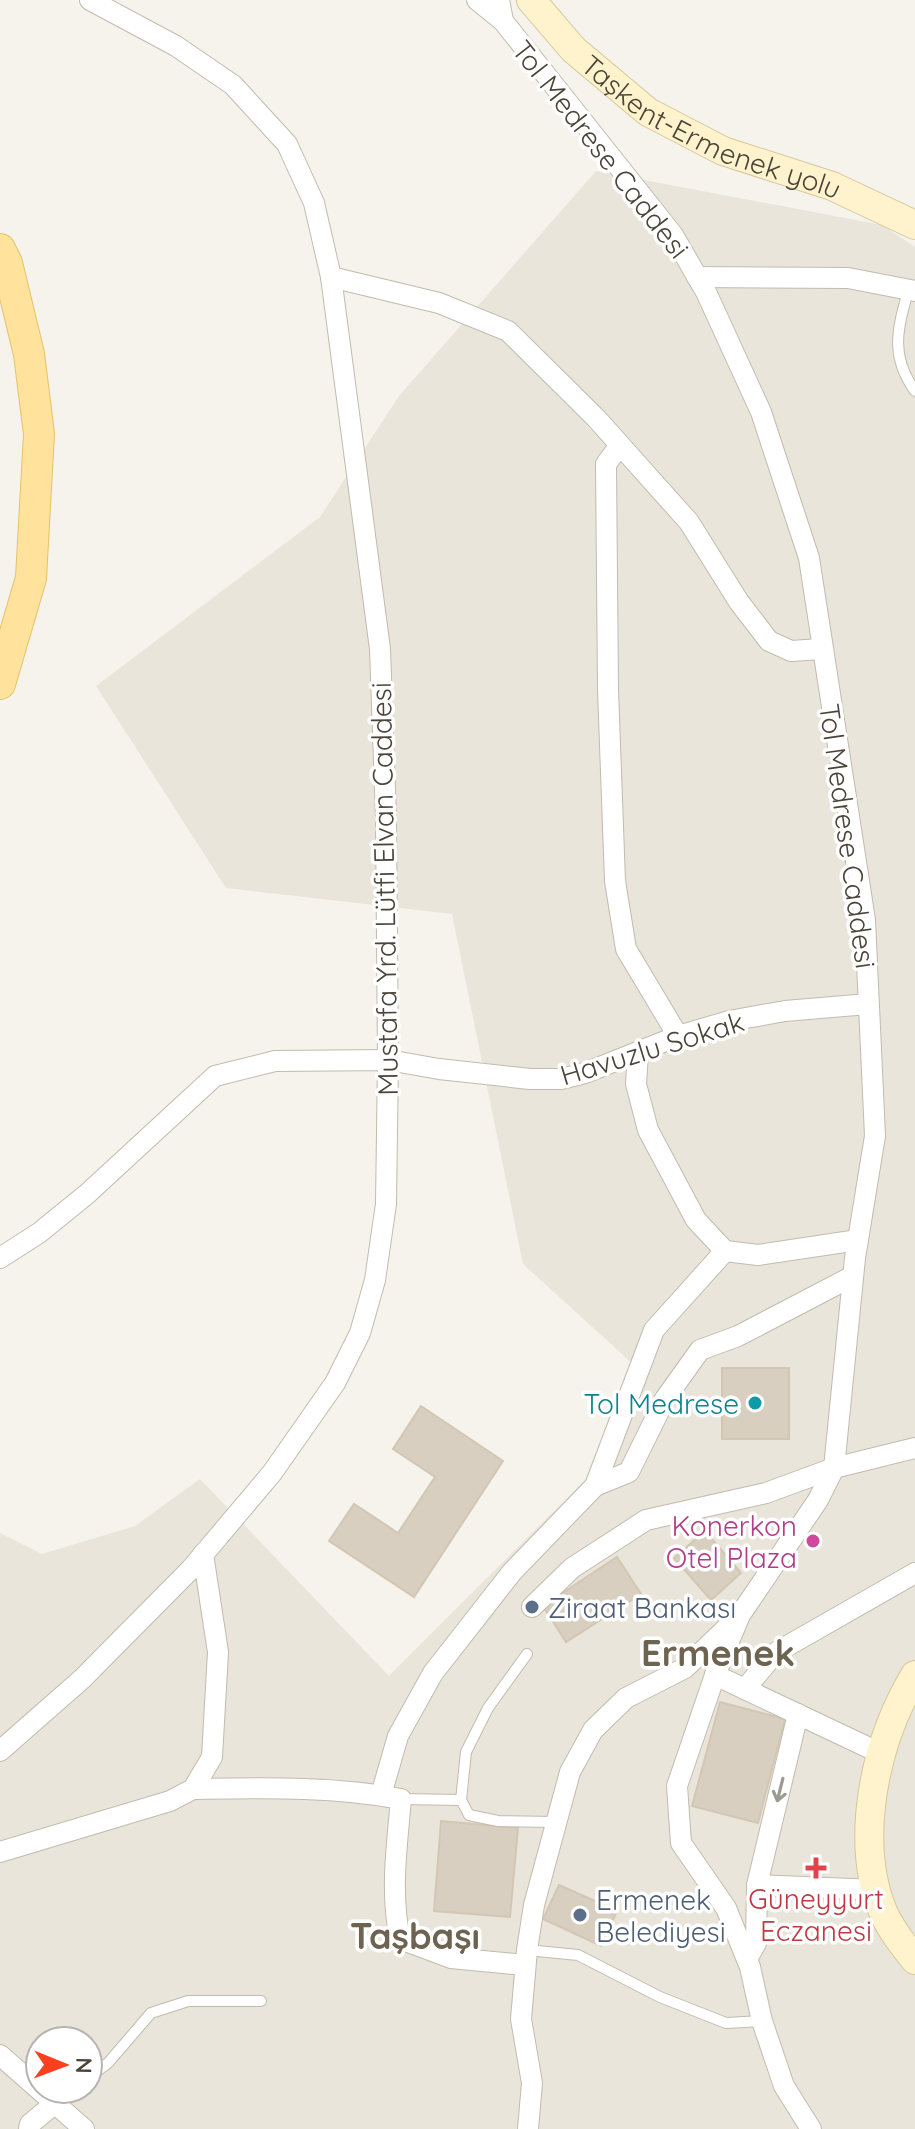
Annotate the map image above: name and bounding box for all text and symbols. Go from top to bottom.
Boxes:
street label: Tol Medrese Caddesi [505,33,697,265]
street label: Taşkent-Ermenek yolu [575,47,847,206]
street label: Mustafa Yrd. Lütfi Elvan Caddesi [363,682,405,1096]
street label: Tol Medrese Caddesi [812,701,884,971]
street label: Havuzlu Sokak [556,1003,748,1093]
place label: Tol Medrese [584,1386,739,1421]
marker: Tol Medrese [746,1394,764,1412]
place label: Konerkon Otel Plaza [666,1508,797,1575]
marker: Konerkon Otel Plaza [804,1532,822,1550]
place label: Ziraat Bankası [548,1590,736,1625]
marker: Ziraat Bankası [523,1598,541,1616]
district label: Ermenek [641,1630,795,1675]
one-way arrow [772,1776,787,1802]
marker: Güneyyurt Eczanesi [807,1859,825,1877]
place label: Güneyyurt Eczanesi [748,1881,884,1948]
place label: Ermenek Belediyesi [596,1882,726,1949]
marker: Ermenek Belediyesi [571,1906,589,1924]
district label: Taşbaşı [350,1913,480,1958]
north arrow [24,2025,104,2105]
text: N [70,2057,98,2074]

